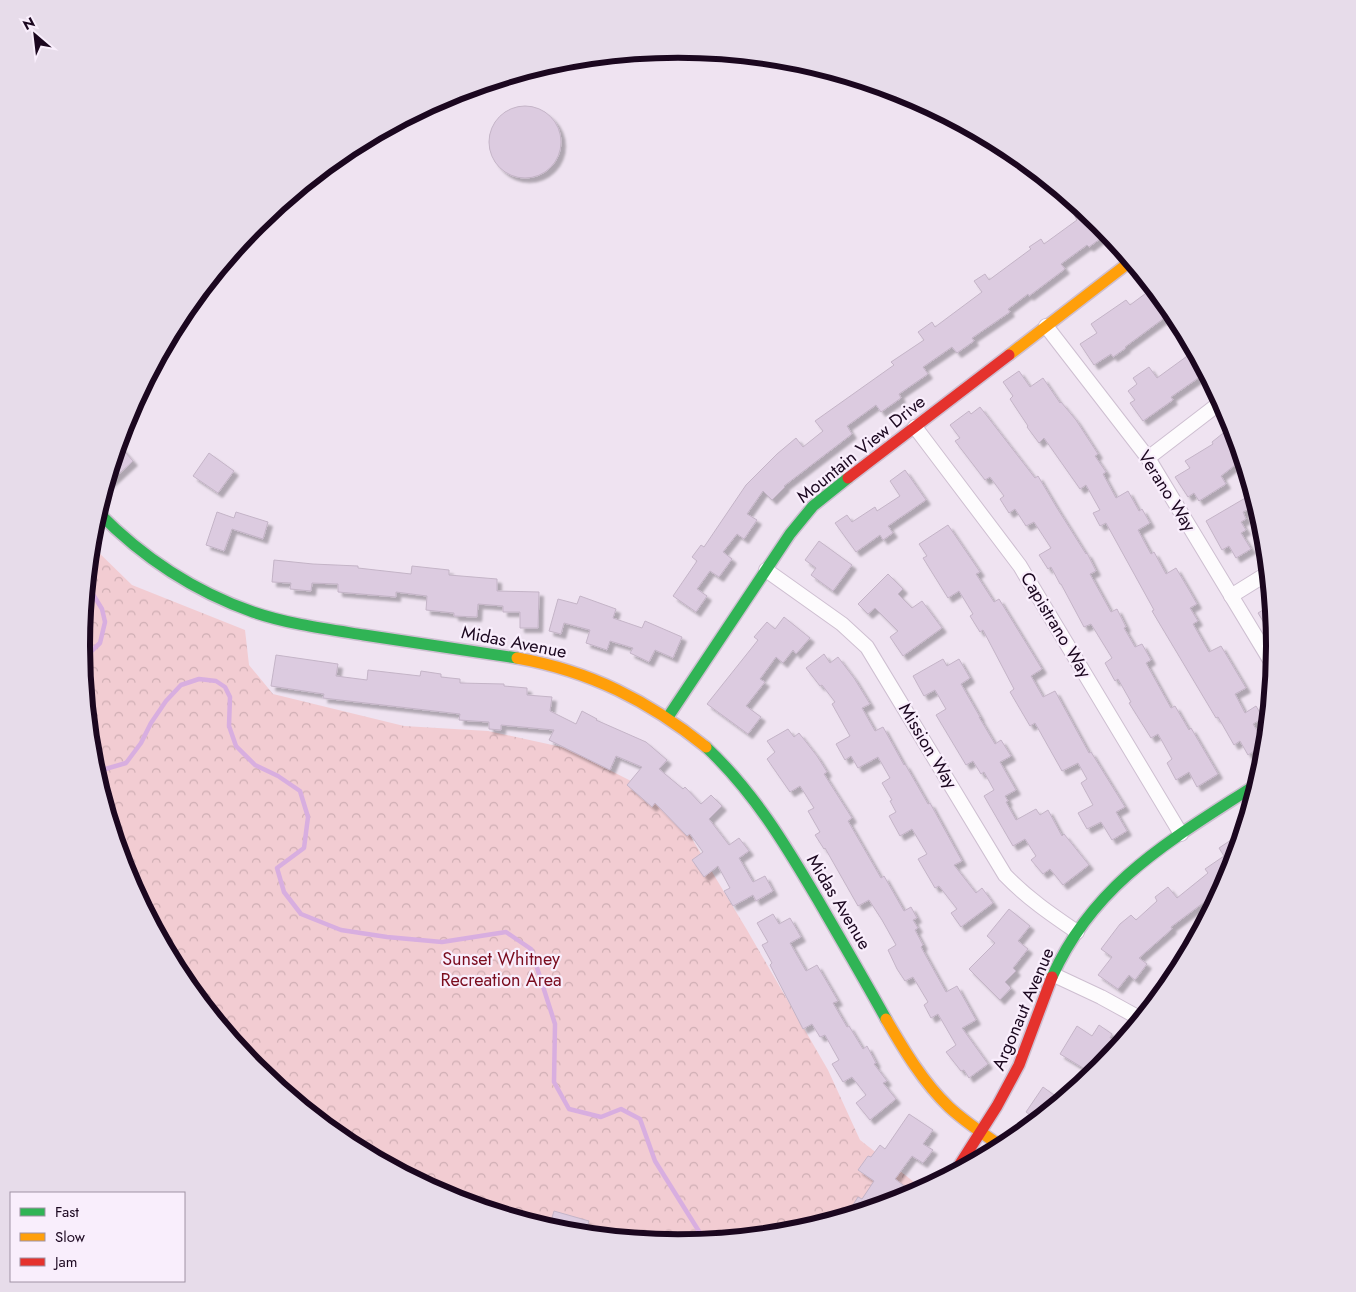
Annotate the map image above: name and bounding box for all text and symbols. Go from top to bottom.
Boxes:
north arrow [10,10,60,60]
text: N [19,12,39,35]
street label: Mountain View Drive [791,389,931,509]
street label: Verano Way [1132,445,1202,537]
street label: Capistrano Way [1014,567,1098,683]
street label: Midas Avenue [459,619,569,665]
street label: Mission Way [892,698,964,794]
street label: Midas Avenue [800,849,878,955]
street label: Argonaut Avenue [985,944,1061,1074]
park label: Sunset Whitney Recreation Area [440,946,562,993]
legend [10,1192,185,1282]
text: Fast [55,1201,79,1223]
text: Slow [55,1226,86,1248]
text: Jam [53,1251,78,1273]

